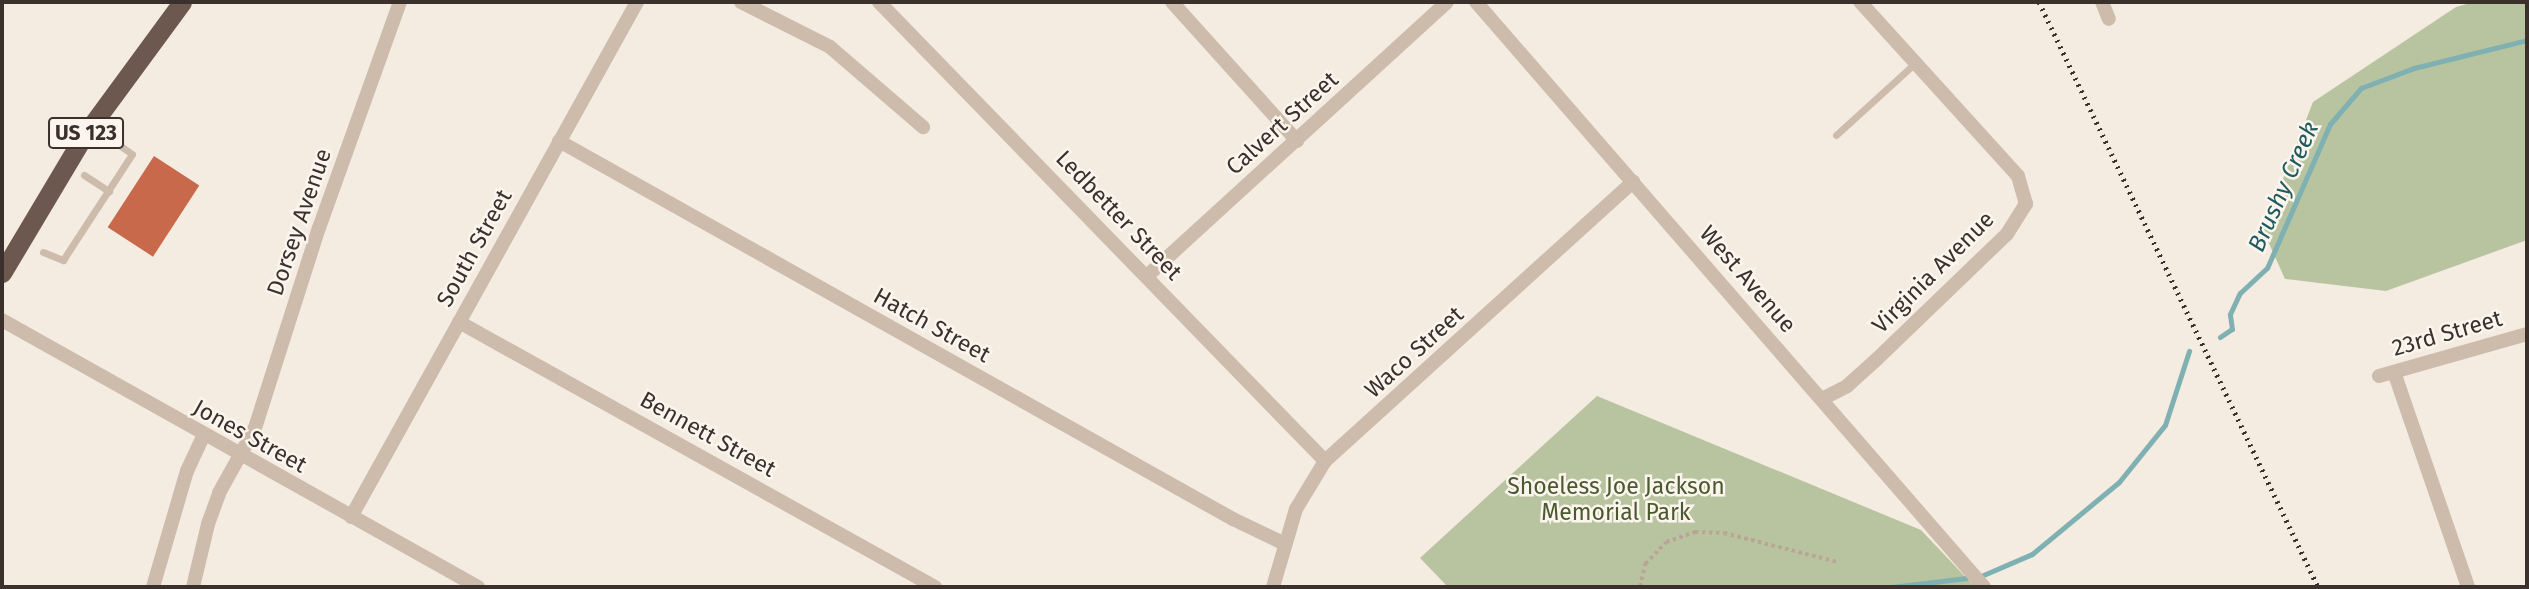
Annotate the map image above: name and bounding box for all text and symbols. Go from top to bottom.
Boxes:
street label: Calvert Street [1220,66,1344,180]
road number: US 123 [48,116,124,150]
water label: Brushy Creek [2243,118,2325,256]
street label: Ledbetter Street [1050,144,1188,286]
street label: Dorsey Avenue [261,145,337,299]
street label: South Street [431,185,517,311]
street label: Virginia Avenue [1866,205,2000,339]
street label: West Avenue [1694,220,1802,338]
street label: Hatch Street [869,282,995,368]
street label: Waco Street [1359,300,1469,404]
street label: 23rd Street [2389,304,2505,362]
street label: Bennett Street [635,385,781,483]
street label: Jones Street [188,393,312,479]
park label: Shoeless Joe Jackson Memorial Park [1507,472,1725,526]

